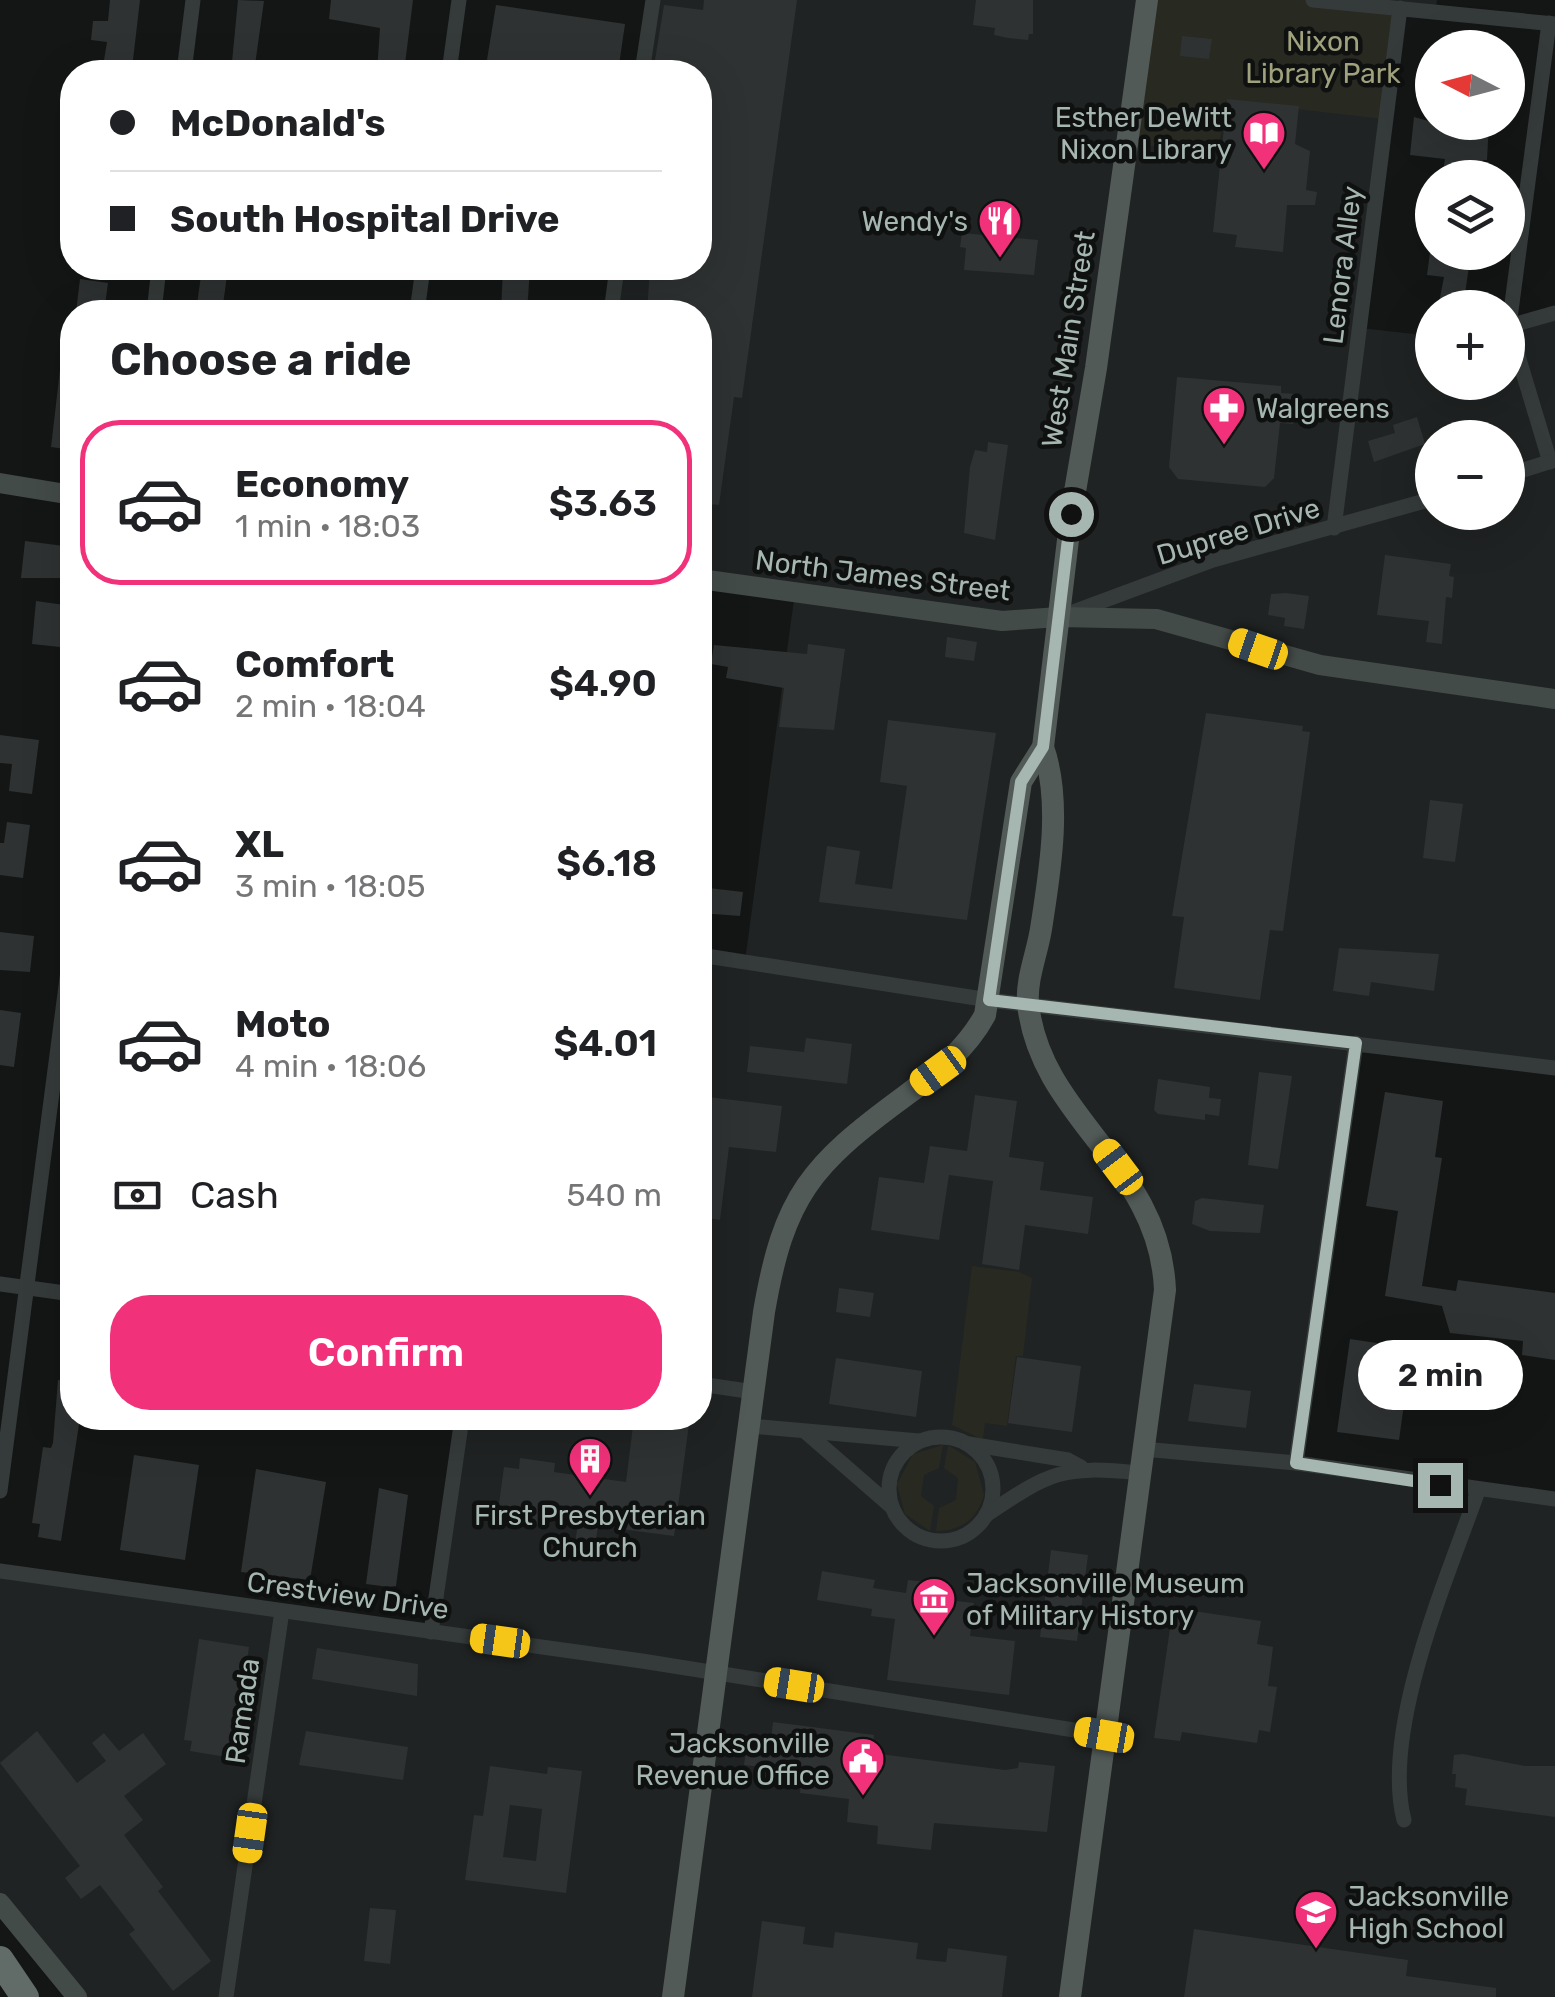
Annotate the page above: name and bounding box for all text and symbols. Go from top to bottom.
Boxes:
park label: Nixon Library Park [1245,25,1401,90]
north arrow [1415,30,1525,140]
map controls [1415,30,1525,530]
text: McDonald's [170,100,386,146]
place label: Esther DeWitt Nixon Library [1055,101,1232,166]
library icon: Esther DeWitt Nixon Library [1241,110,1287,171]
button: layers [1415,160,1525,270]
street label: Lenora Alley [1316,184,1369,346]
text: South Hospital Drive [170,196,560,242]
restaurant icon: Wendy's [977,198,1023,259]
place label: Wendy's [862,205,968,238]
street label: West Main Street [1035,228,1102,450]
button: + [1415,290,1525,400]
text: Choose a ride [110,333,412,386]
pharmacy icon: Walgreens [1201,385,1247,446]
place label: Walgreens [1256,392,1390,425]
button: − [1415,420,1525,530]
icon: car [115,458,205,548]
text: Economy [235,461,409,507]
text: $3.63 [549,480,657,526]
street label: Dupree Drive [1153,491,1324,572]
route start [1049,492,1094,537]
text: 1 min · 18:03 [235,507,420,545]
street label: North James Street [753,543,1012,608]
car [1225,625,1291,673]
icon: car [115,638,205,728]
text: Comfort [235,641,394,687]
text: $4.90 [549,660,657,706]
text: 2 min · 18:04 [235,687,426,725]
icon: car [115,818,205,908]
text: XL [235,821,284,867]
text: $6.18 [556,840,657,886]
text: 3 min · 18:05 [235,867,425,905]
icon: car [115,998,205,1088]
text: Moto [235,1001,331,1047]
text: $4.01 [553,1020,657,1066]
car [905,1041,971,1101]
text: 4 min · 18:06 [235,1047,426,1085]
car [1088,1134,1148,1200]
icon: cash [110,1168,165,1223]
text: Cash [190,1172,279,1218]
text: 540 m [567,1176,662,1214]
button: Confirm [110,1295,662,1410]
callout: 2 min [1358,1340,1522,1410]
text: 2 min [1398,1356,1483,1394]
building icon: First Presbyterian Church [567,1436,613,1497]
route end [1418,1463,1463,1508]
place label: First Presbyterian Church [474,1499,706,1564]
street label: Crestview Drive [245,1565,451,1626]
place label: Jacksonville Museum of Military History [966,1567,1245,1632]
museum icon: Jacksonville Museum of Military History [911,1576,957,1637]
car [468,1622,532,1660]
street label: Ramada [219,1656,266,1766]
car [762,1665,826,1705]
car [1072,1715,1136,1755]
place label: Jacksonville Revenue Office [636,1727,830,1792]
public building icon: Jacksonville Revenue Office [840,1736,886,1797]
car [231,1801,269,1865]
place label: Jacksonville High School [1348,1880,1509,1945]
school or university icon: Jacksonville High School [1293,1889,1339,1950]

